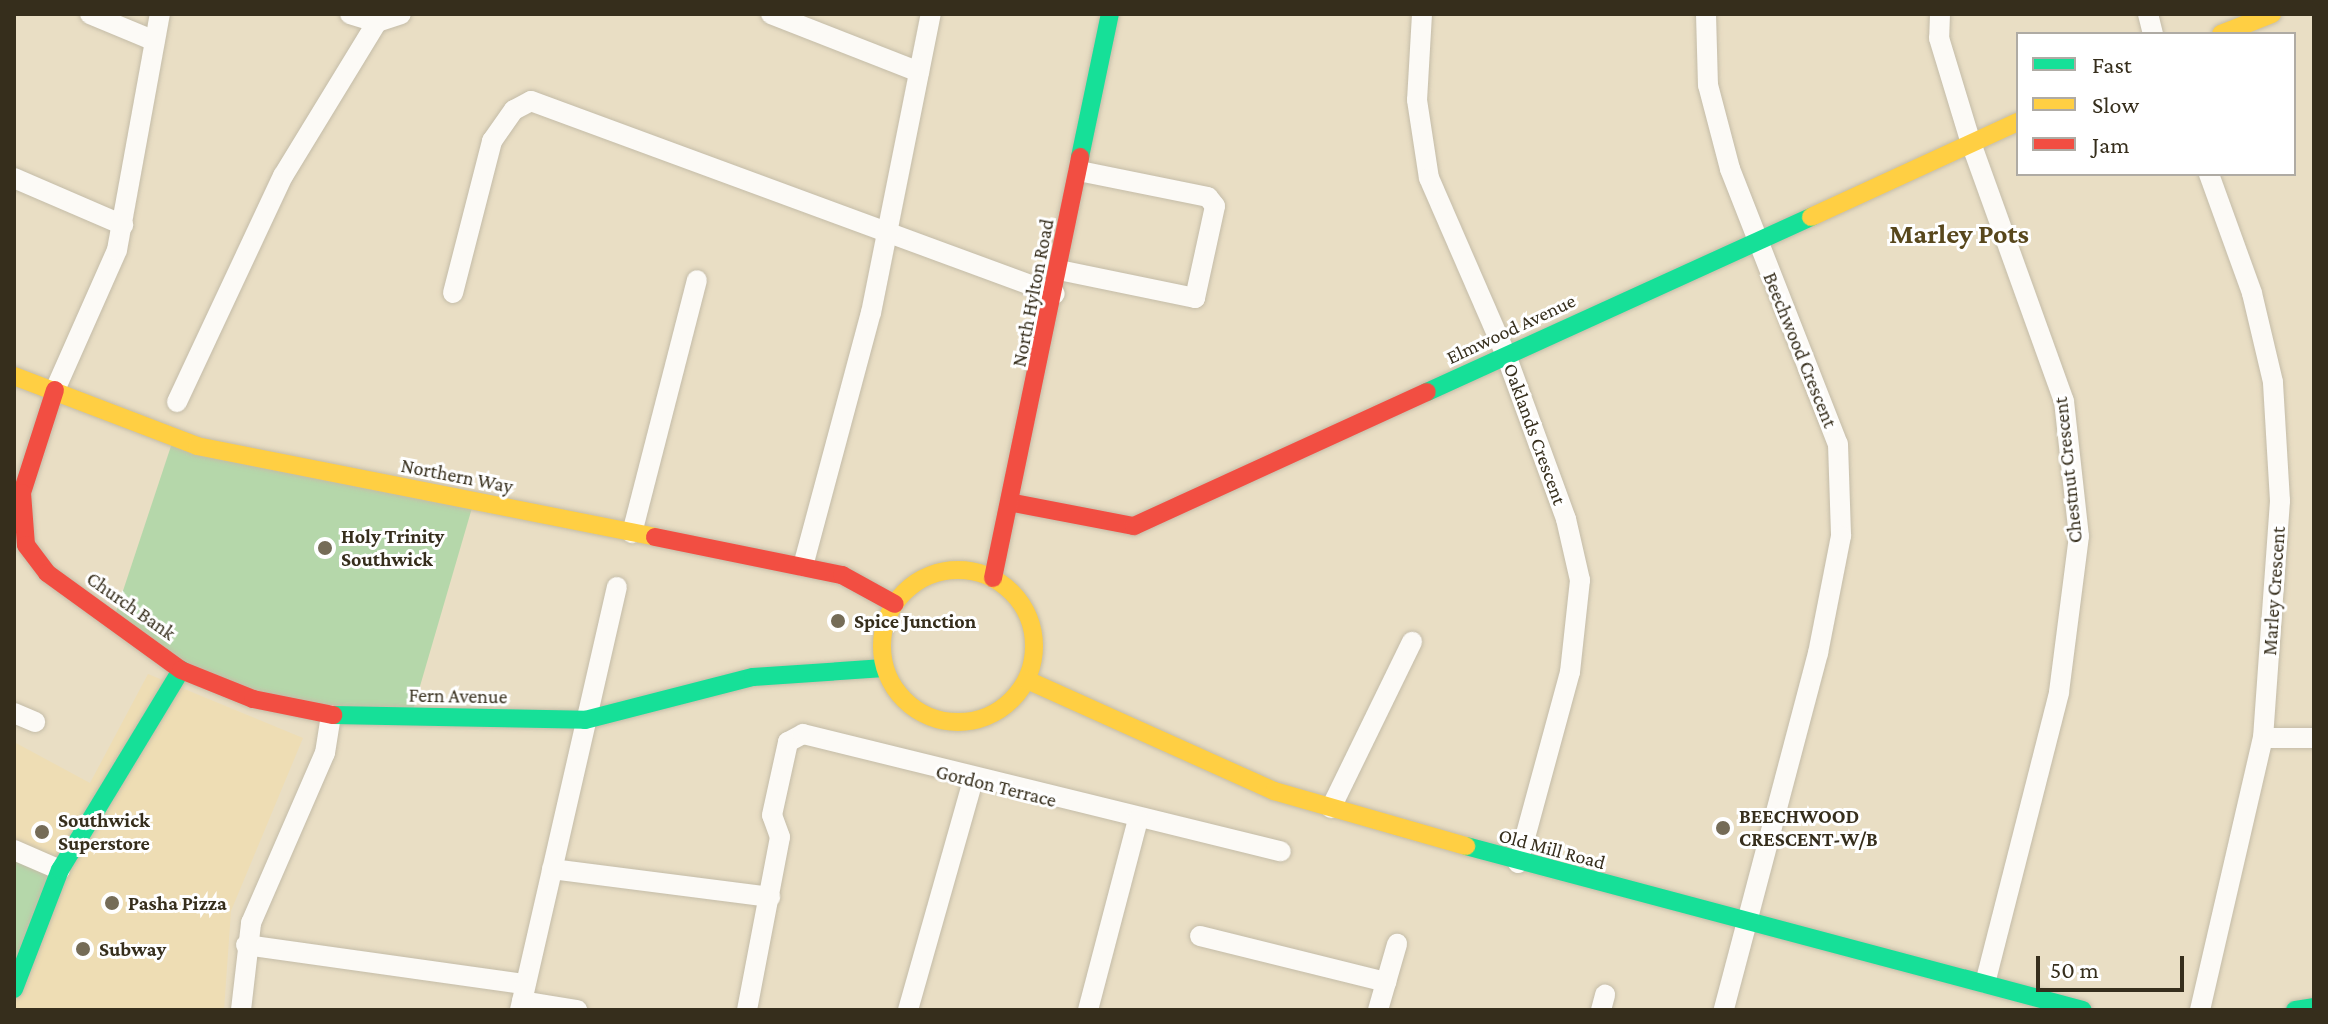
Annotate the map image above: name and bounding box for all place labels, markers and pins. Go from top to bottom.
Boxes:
place label: Holy Trinity Southwick [341,524,444,571]
marker: Holy Trinity Southwick [316,539,334,557]
place label: Spice Junction [854,609,976,633]
marker: Spice Junction [829,612,847,630]
place label: BEECHWOOD CRESCENT-W/B [1739,804,1878,851]
place label: Southwick Superstore [58,808,150,855]
marker: BEECHWOOD CRESCENT-W/B [1714,819,1732,837]
marker: Southwick Superstore [33,823,51,841]
place label: Pasha Pizza [128,891,227,915]
marker: Pasha Pizza [103,894,121,912]
place label: Subway [99,937,166,961]
marker: Subway [74,940,92,958]

